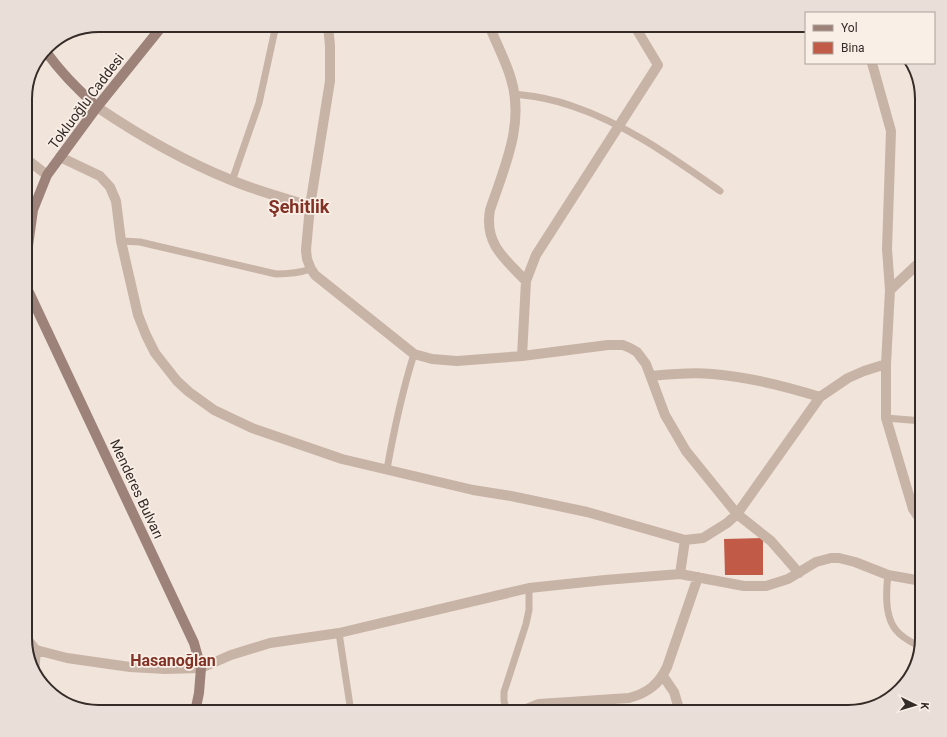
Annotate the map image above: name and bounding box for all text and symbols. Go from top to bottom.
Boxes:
legend [805,12,935,64]
text: Yol [841,21,858,35]
text: Bina [841,41,865,55]
street label: Tokluoğlu Caddesi [45,50,127,152]
district label: Şehitlik [269,196,330,217]
street label: Menderes Bulvarı [107,437,167,541]
district label: Hasanoğlan [130,651,216,670]
north arrow [895,685,935,725]
text: K [918,702,931,711]

